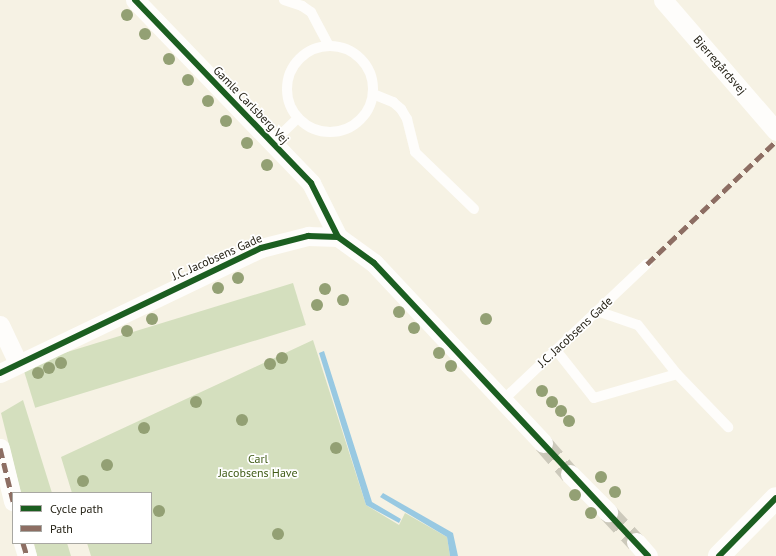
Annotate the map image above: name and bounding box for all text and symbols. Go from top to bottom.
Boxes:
street label: Bjerregårdsvej [690,33,750,97]
street label: Gamle Carlsberg Vej [210,63,292,147]
street label: J.C. Jacobsens Gade [169,230,265,284]
street label: J.C. Jacobsens Gade [534,293,616,371]
park label: Carl Jacobsens Have [218,452,298,480]
legend [12,492,152,544]
text: Cycle path [50,501,103,516]
text: Path [50,521,73,536]

